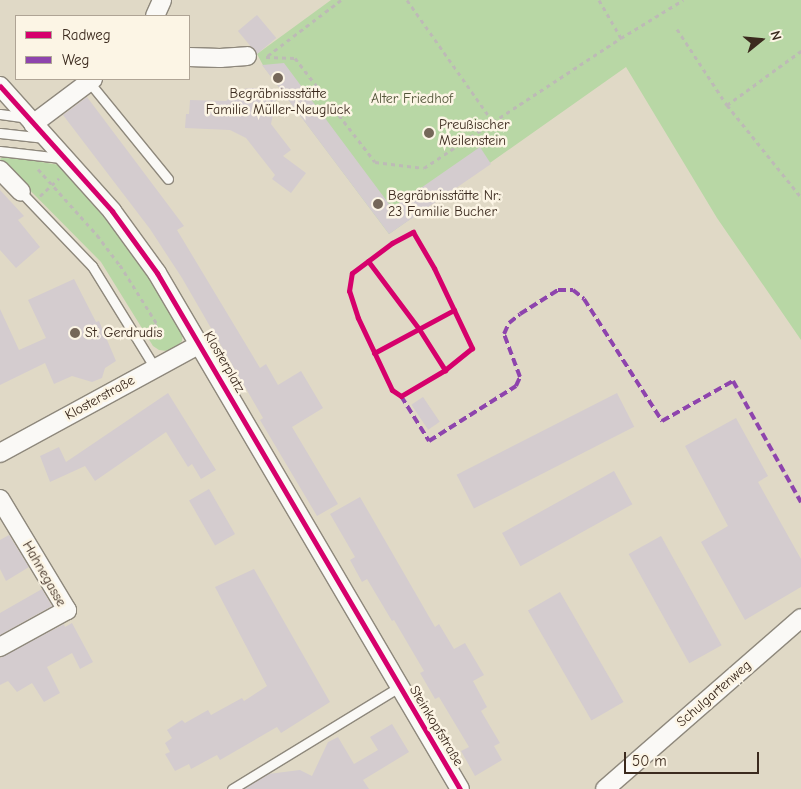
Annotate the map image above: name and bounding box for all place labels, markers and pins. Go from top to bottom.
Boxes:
marker: Begräbnissstätte Familie Müller-Neuglück [272,72,284,84]
place label: Begräbnissstätte Familie Müller-Neuglück [206,86,350,118]
place label: Preußischer Meilenstein [439,117,509,150]
marker: Preußischer Meilenstein [423,127,435,139]
place label: Begräbnisstätte Nr: 23 Familie Bucher [388,188,501,220]
marker: Begräbnisstätte Nr: 23 Familie Bucher [372,198,384,210]
place label: St. Gerdrudis [85,325,162,341]
marker: St. Gerdrudis [69,327,81,339]

